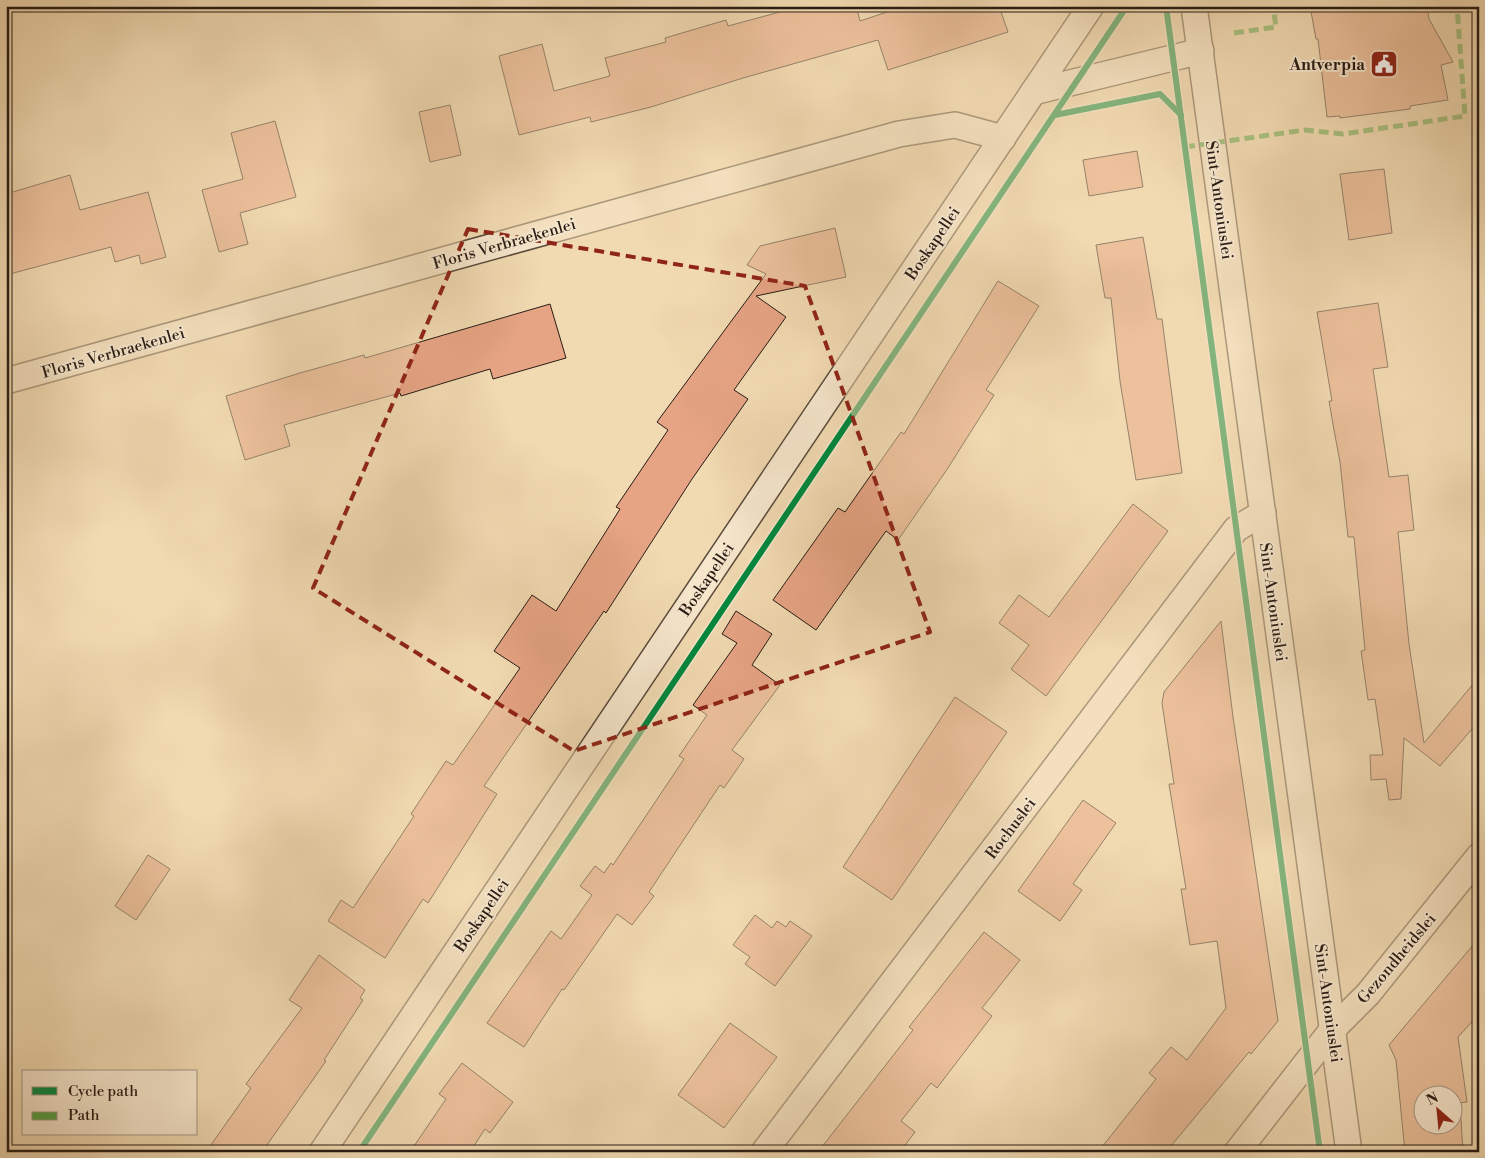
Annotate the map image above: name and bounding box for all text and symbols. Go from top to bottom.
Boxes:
public building icon: Antverpia [1369,49,1399,79]
place label: Antverpia [1289,55,1365,75]
street label: Sint-Antoniuslei [1201,139,1237,261]
street label: Boskapellei [900,203,965,285]
street label: Floris Verbraekenlei [430,214,578,274]
street label: Floris Verbraekenlei [39,323,187,383]
street label: Boskapellei [674,539,739,621]
street label: Sint-Antoniuslei [1255,541,1291,663]
street label: Rochuslei [981,794,1040,863]
street label: Boskapellei [449,875,514,957]
street label: Gezondheidslei [1353,909,1441,1008]
street label: Sint-Antoniuslei [1310,942,1346,1064]
legend [22,1070,198,1136]
text: Cycle path [68,1082,138,1101]
north arrow [1412,1086,1462,1136]
text: N [1424,1089,1442,1110]
text: Path [68,1106,100,1125]

